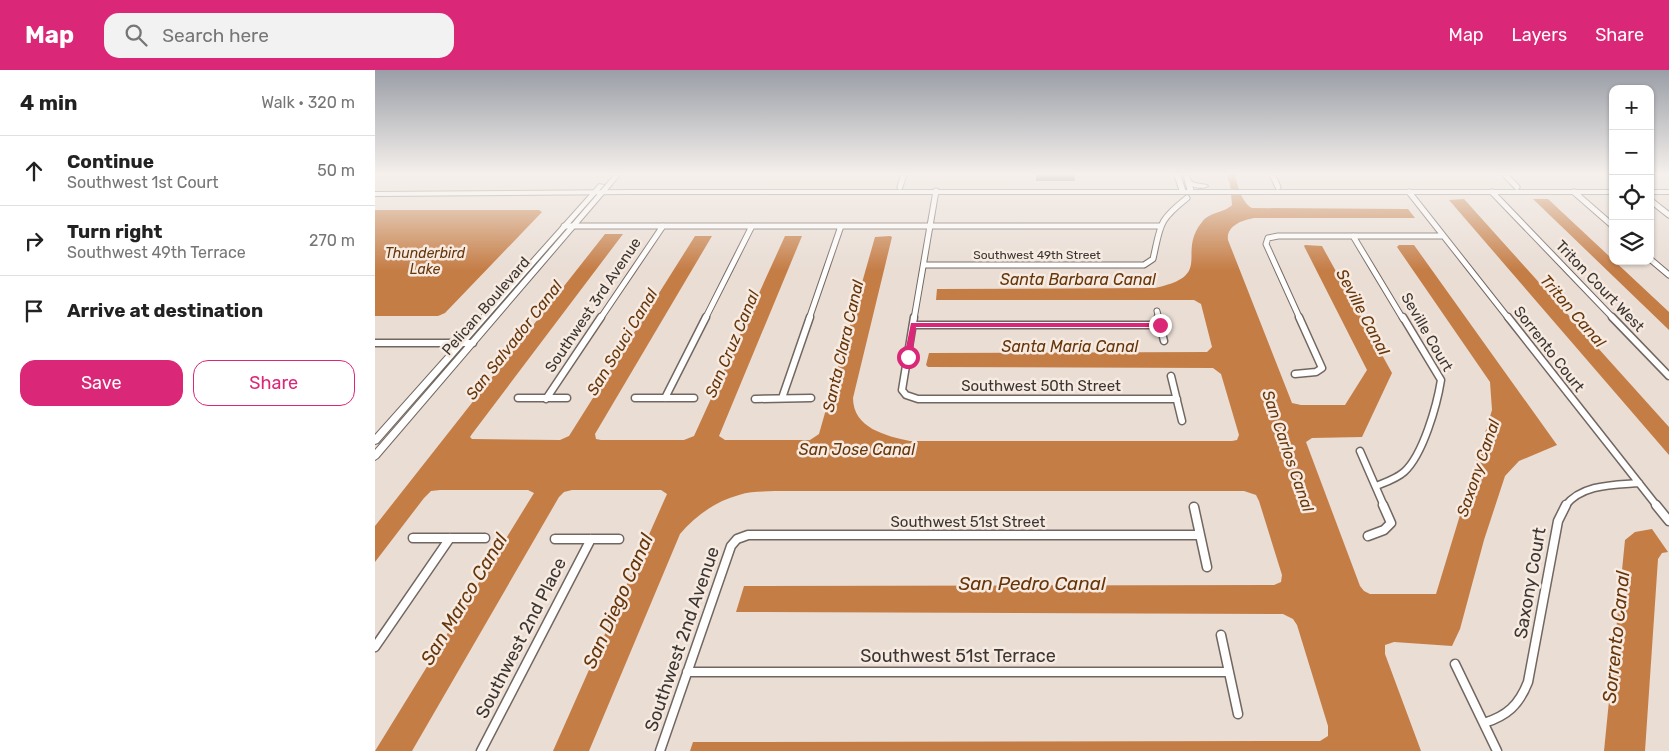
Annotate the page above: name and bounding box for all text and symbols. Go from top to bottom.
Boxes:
search box [104,13,454,58]
text: Map [25,21,74,49]
icon: search [122,21,150,49]
text: Search here [162,24,269,47]
text: Map [1449,24,1484,46]
text: Layers [1512,24,1567,46]
text: Share [1595,24,1644,46]
map controls [1609,85,1654,265]
button: + [1609,85,1654,130]
text: 4 min [20,90,78,115]
text: Walk · 320 m [261,93,355,112]
button: − [1609,130,1654,175]
text: Continue [67,150,154,173]
icon: ahead [20,157,48,185]
text: 50 m [317,161,355,180]
text: Southwest 1st Court [67,173,219,192]
button: locate [1609,175,1654,220]
text: Turn right [67,220,162,243]
button: layers [1609,220,1654,265]
icon: right [20,227,48,255]
text: 270 m [309,231,355,250]
street label: Southwest 3rd Avenue [541,234,645,376]
street label: Triton Court West [1552,236,1648,336]
text: Southwest 49th Terrace [67,243,246,262]
water label: Thunderbird Lake [385,245,466,278]
street label: Southwest 49th Street [973,248,1101,262]
street label: Pelican Boulevard [438,253,534,359]
water label: Seville Canal [1332,266,1394,359]
water label: Santa Barbara Canal [1000,270,1157,289]
water label: Triton Canal [1536,271,1610,352]
water label: San Salvador Canal [462,276,567,403]
water label: Santa Clara Canal [819,277,868,414]
water label: San Souci Canal [583,284,662,399]
water label: San Cruz Canal [701,287,764,400]
street label: Seville Court [1397,289,1457,375]
icon: arrive [20,297,48,325]
text: Arrive at destination [67,299,263,322]
street label: Sorrento Court [1510,303,1588,396]
route end [1149,314,1172,337]
water label: Santa Maria Canal [1002,337,1140,356]
route start [897,346,920,369]
button: Save [20,360,183,406]
button: Share [193,360,355,406]
street label: Southwest 50th Street [961,377,1121,395]
water label: San Carlos Canal [1258,388,1318,515]
water label: Saxony Canal [1452,416,1504,519]
water label: San Jose Canal [799,440,916,459]
street label: Southwest 51st Street [891,513,1046,531]
street label: Saxony Court [1509,526,1551,640]
water label: San Marco Canal [416,529,513,669]
water label: San Diego Canal [578,530,658,672]
street label: Southwest 2nd Avenue [640,544,724,734]
street label: Southwest 2nd Place [471,554,571,722]
water label: Sorrento Canal [1598,569,1634,704]
water label: San Pedro Canal [958,572,1106,595]
street label: Southwest 51st Terrace [860,645,1056,667]

